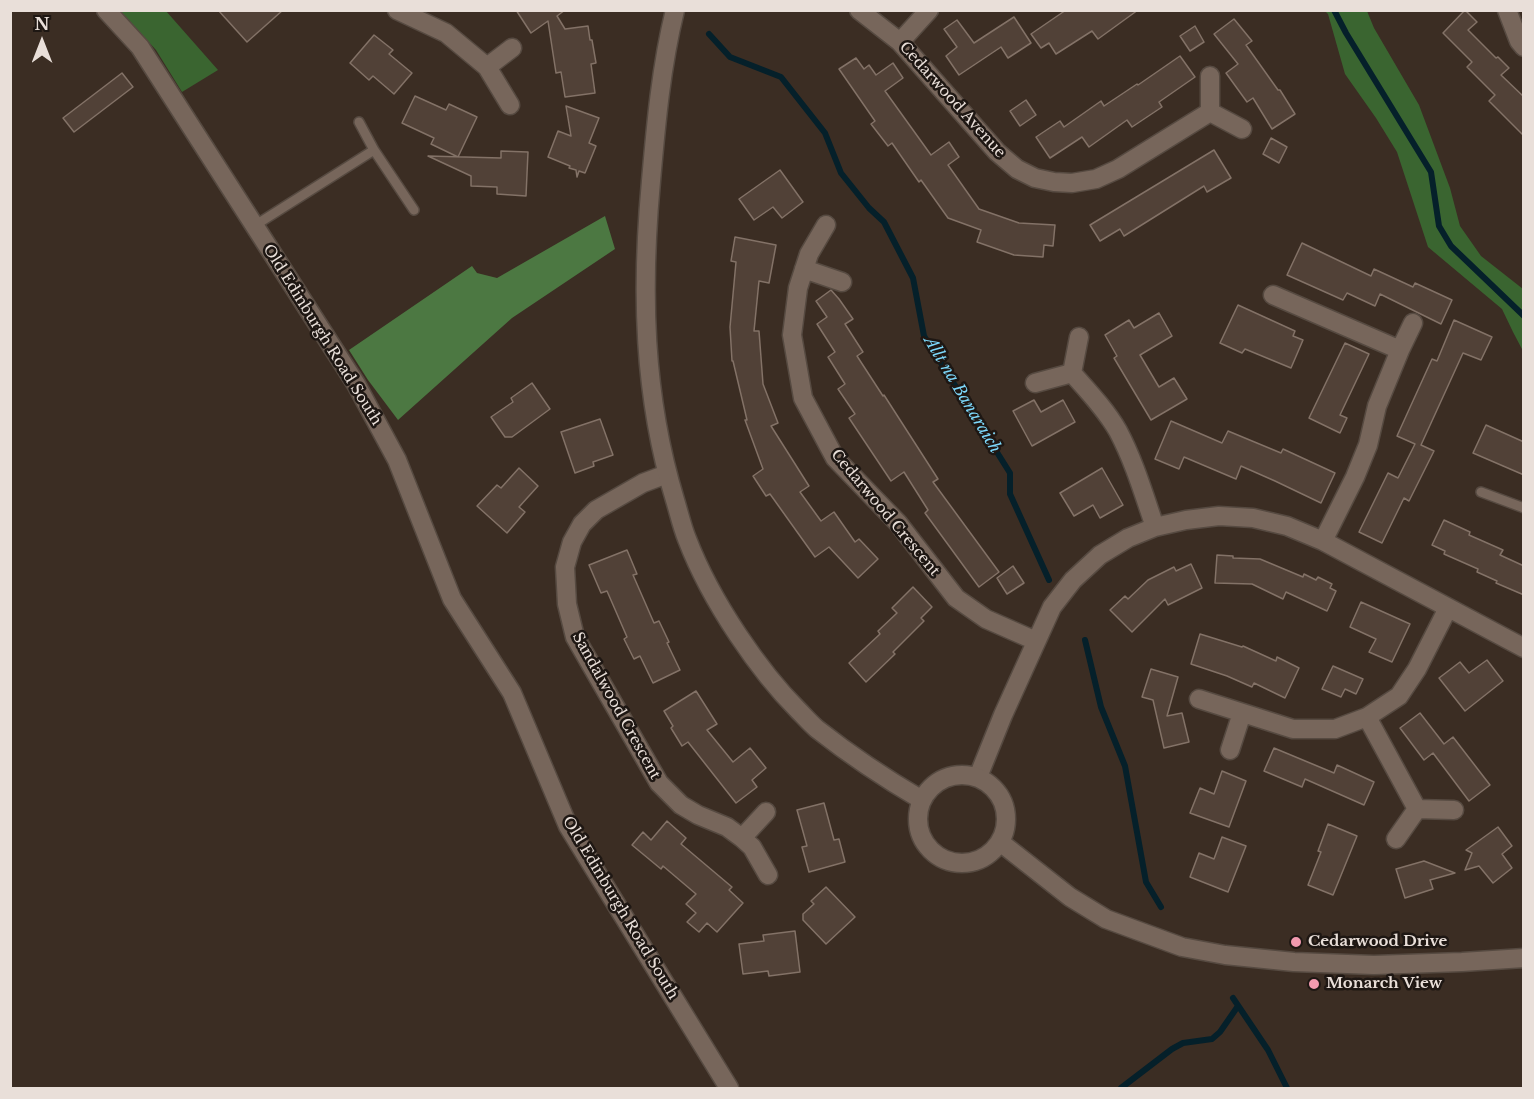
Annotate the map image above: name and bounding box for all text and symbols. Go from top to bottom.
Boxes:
north arrow [12,12,72,72]
text: N [34,14,50,34]
street label: Cedarwood Avenue [895,38,1009,162]
street label: Old Edinburgh Road South [259,241,385,429]
water label: Allt na Banaraich [919,333,1005,457]
street label: Cedarwood Crescent [827,446,943,580]
street label: Sandalwood Crescent [568,629,664,783]
street label: Old Edinburgh Road South [558,813,682,1003]
place label: Cedarwood Drive [1308,933,1447,951]
marker: Cedarwood Drive [1289,935,1303,949]
place label: Monarch View [1326,975,1442,993]
marker: Monarch View [1307,977,1321,991]

